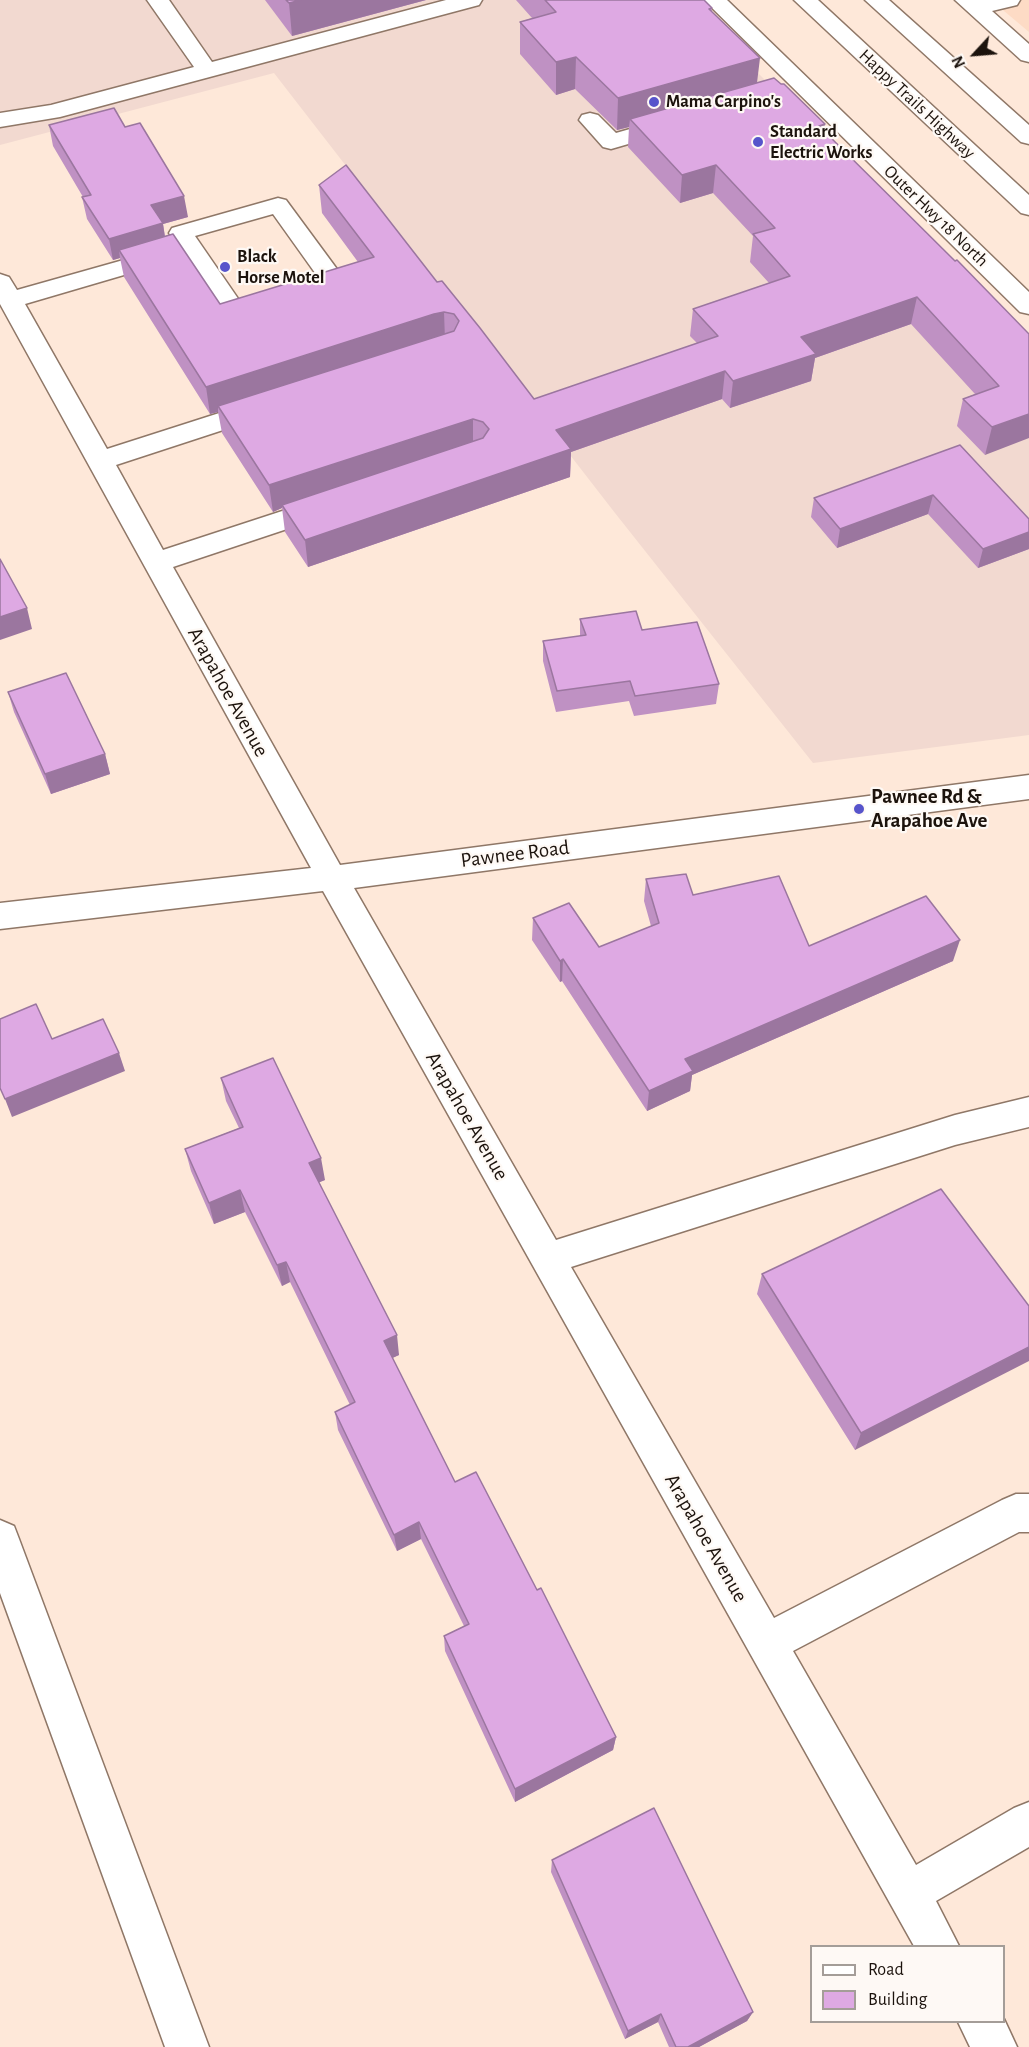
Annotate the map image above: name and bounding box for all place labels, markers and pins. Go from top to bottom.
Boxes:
place label: Mama Carpino's [666,91,781,113]
marker: Mama Carpino's [647,95,661,109]
place label: Standard Electric Works [770,121,872,164]
marker: Standard Electric Works [751,135,765,149]
place label: Black Horse Motel [237,246,324,288]
marker: Black Horse Motel [218,260,232,274]
place label: Pawnee Rd & Arapahoe Ave [871,784,987,834]
marker: Pawnee Rd & Arapahoe Ave [852,802,866,816]

